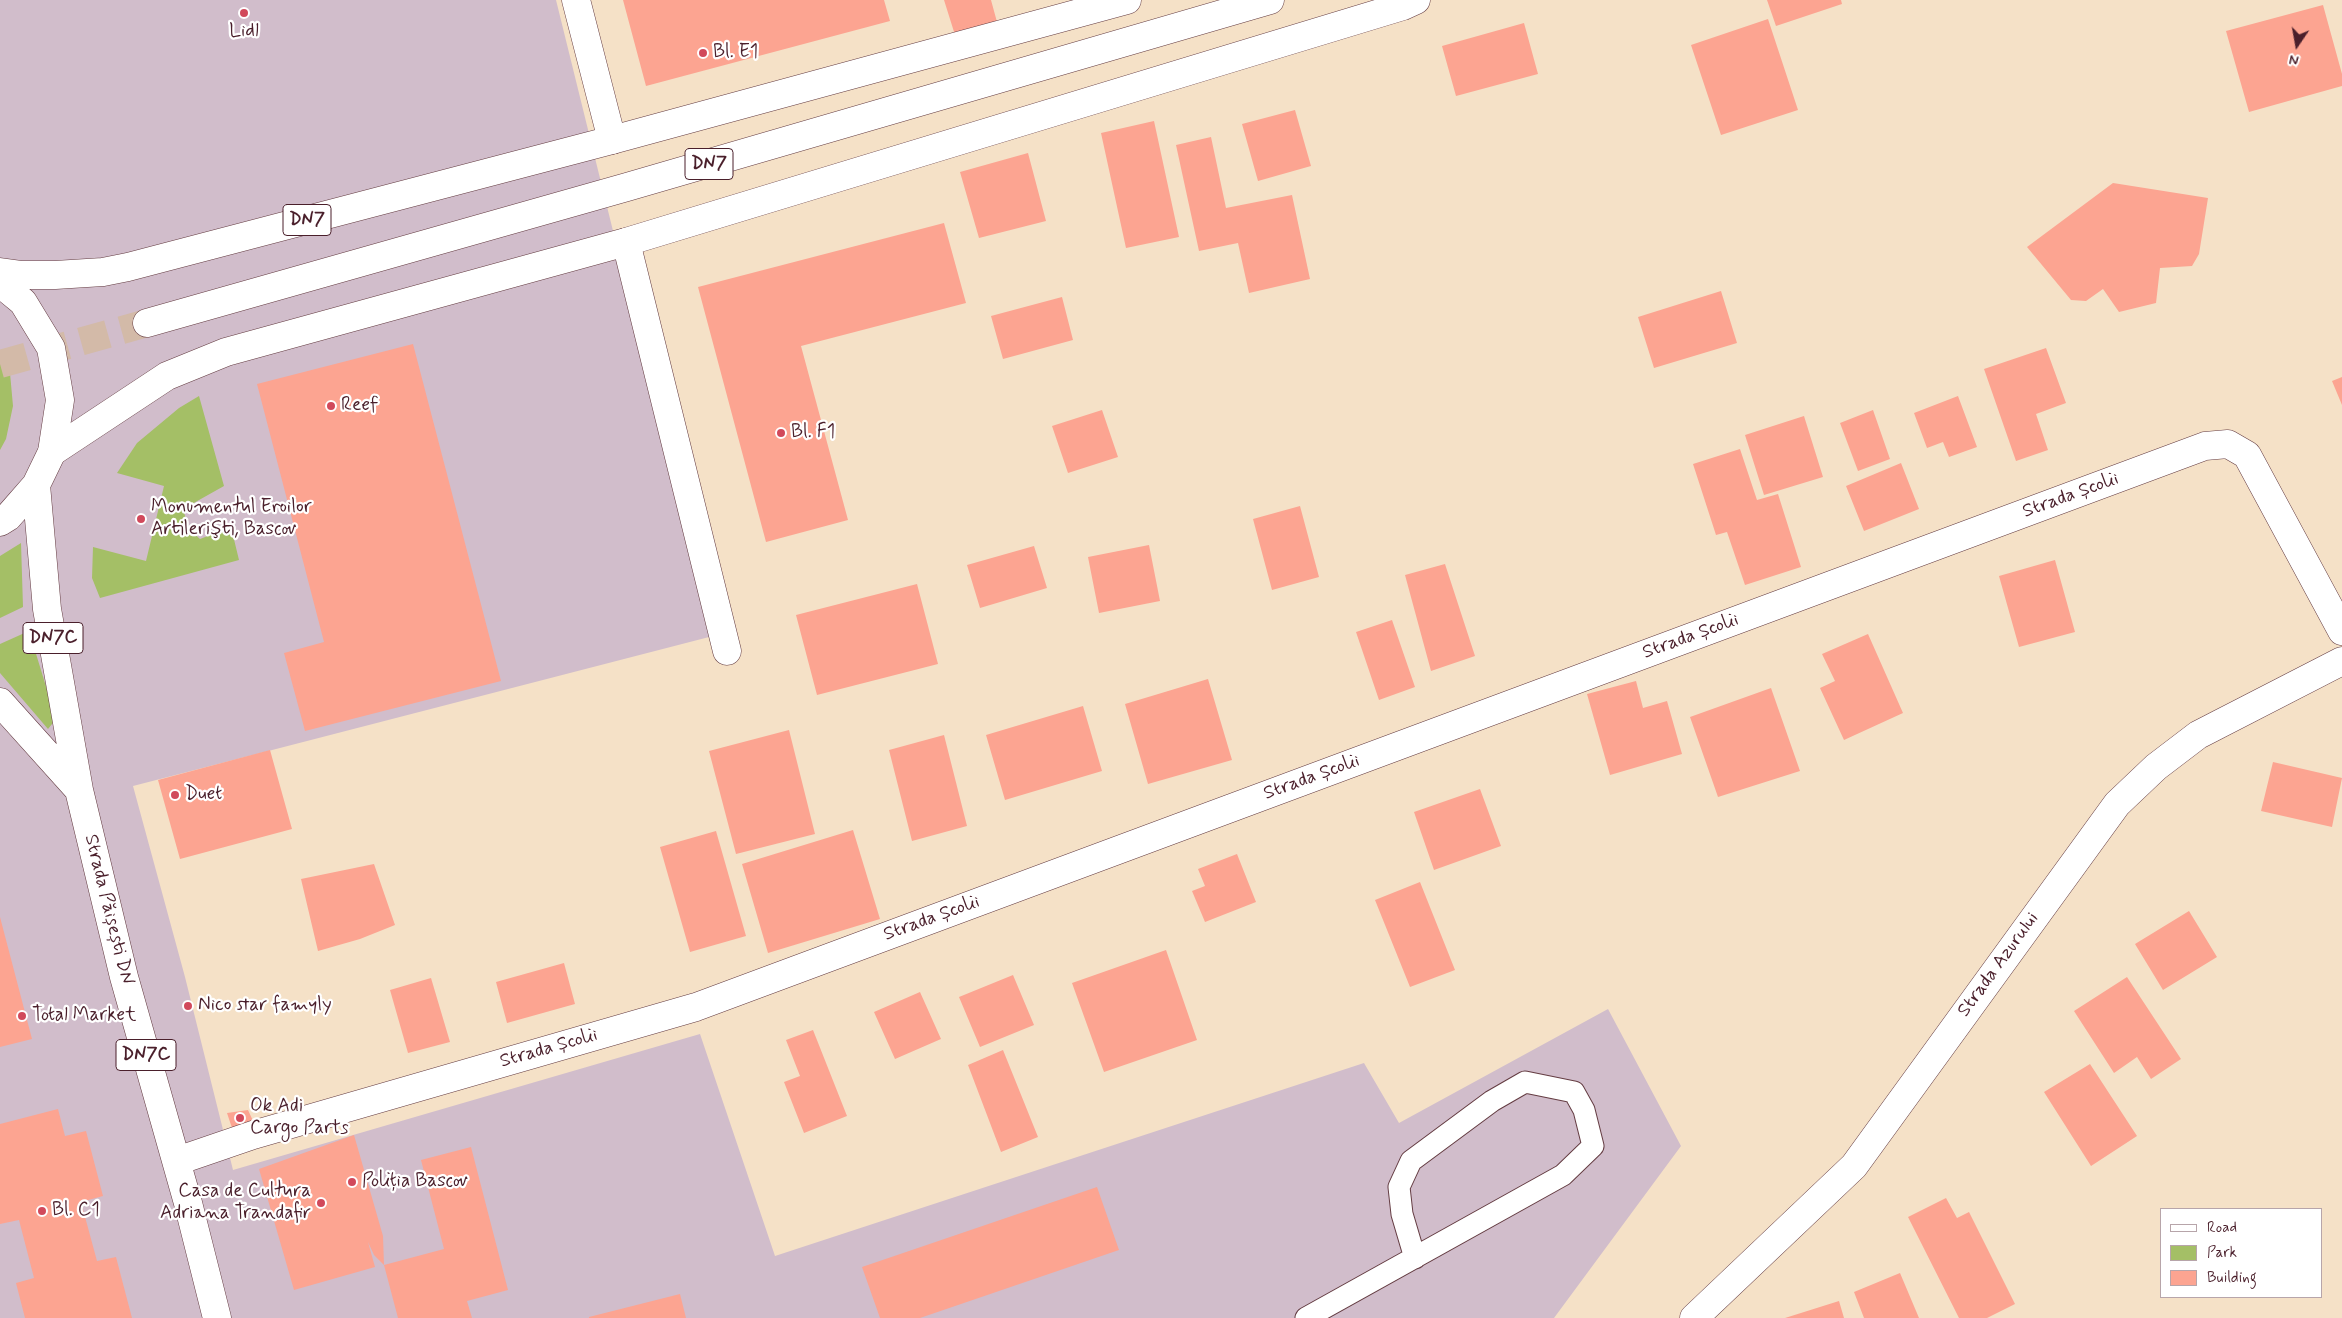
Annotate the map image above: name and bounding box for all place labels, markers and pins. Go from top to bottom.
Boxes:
marker: Lidl [238,7,250,19]
place label: Lidl [229,21,259,43]
place label: Bl. E1 [713,42,758,64]
marker: Bl. E1 [697,47,709,59]
place label: Reef [341,395,378,417]
marker: Reef [325,400,337,412]
place label: Bl. F1 [791,422,835,444]
marker: Bl. F1 [775,427,787,439]
place label: Monumentul Eroilor Artilerişti, Bascov [151,497,312,541]
marker: Monumentul Eroilor Artilerişti, Bascov [135,513,147,525]
place label: Duet [185,784,222,806]
marker: Duet [169,789,181,801]
place label: Nico star famyly [198,995,332,1017]
marker: Nico star famyly [182,1000,194,1012]
place label: Total Market [32,1005,136,1027]
marker: Total Market [16,1010,28,1022]
place label: Ok Adi Cargo Parts [250,1096,349,1140]
marker: Ok Adi Cargo Parts [234,1112,246,1124]
place label: Poliția Bascov [362,1171,468,1193]
marker: Poliția Bascov [346,1176,358,1188]
place label: Casa de Cultura Adriana Trandafir [160,1181,311,1225]
marker: Casa de Cultura Adriana Trandafir [315,1197,327,1209]
place label: Bl. C1 [52,1200,100,1222]
marker: Bl. C1 [36,1205,48,1217]

